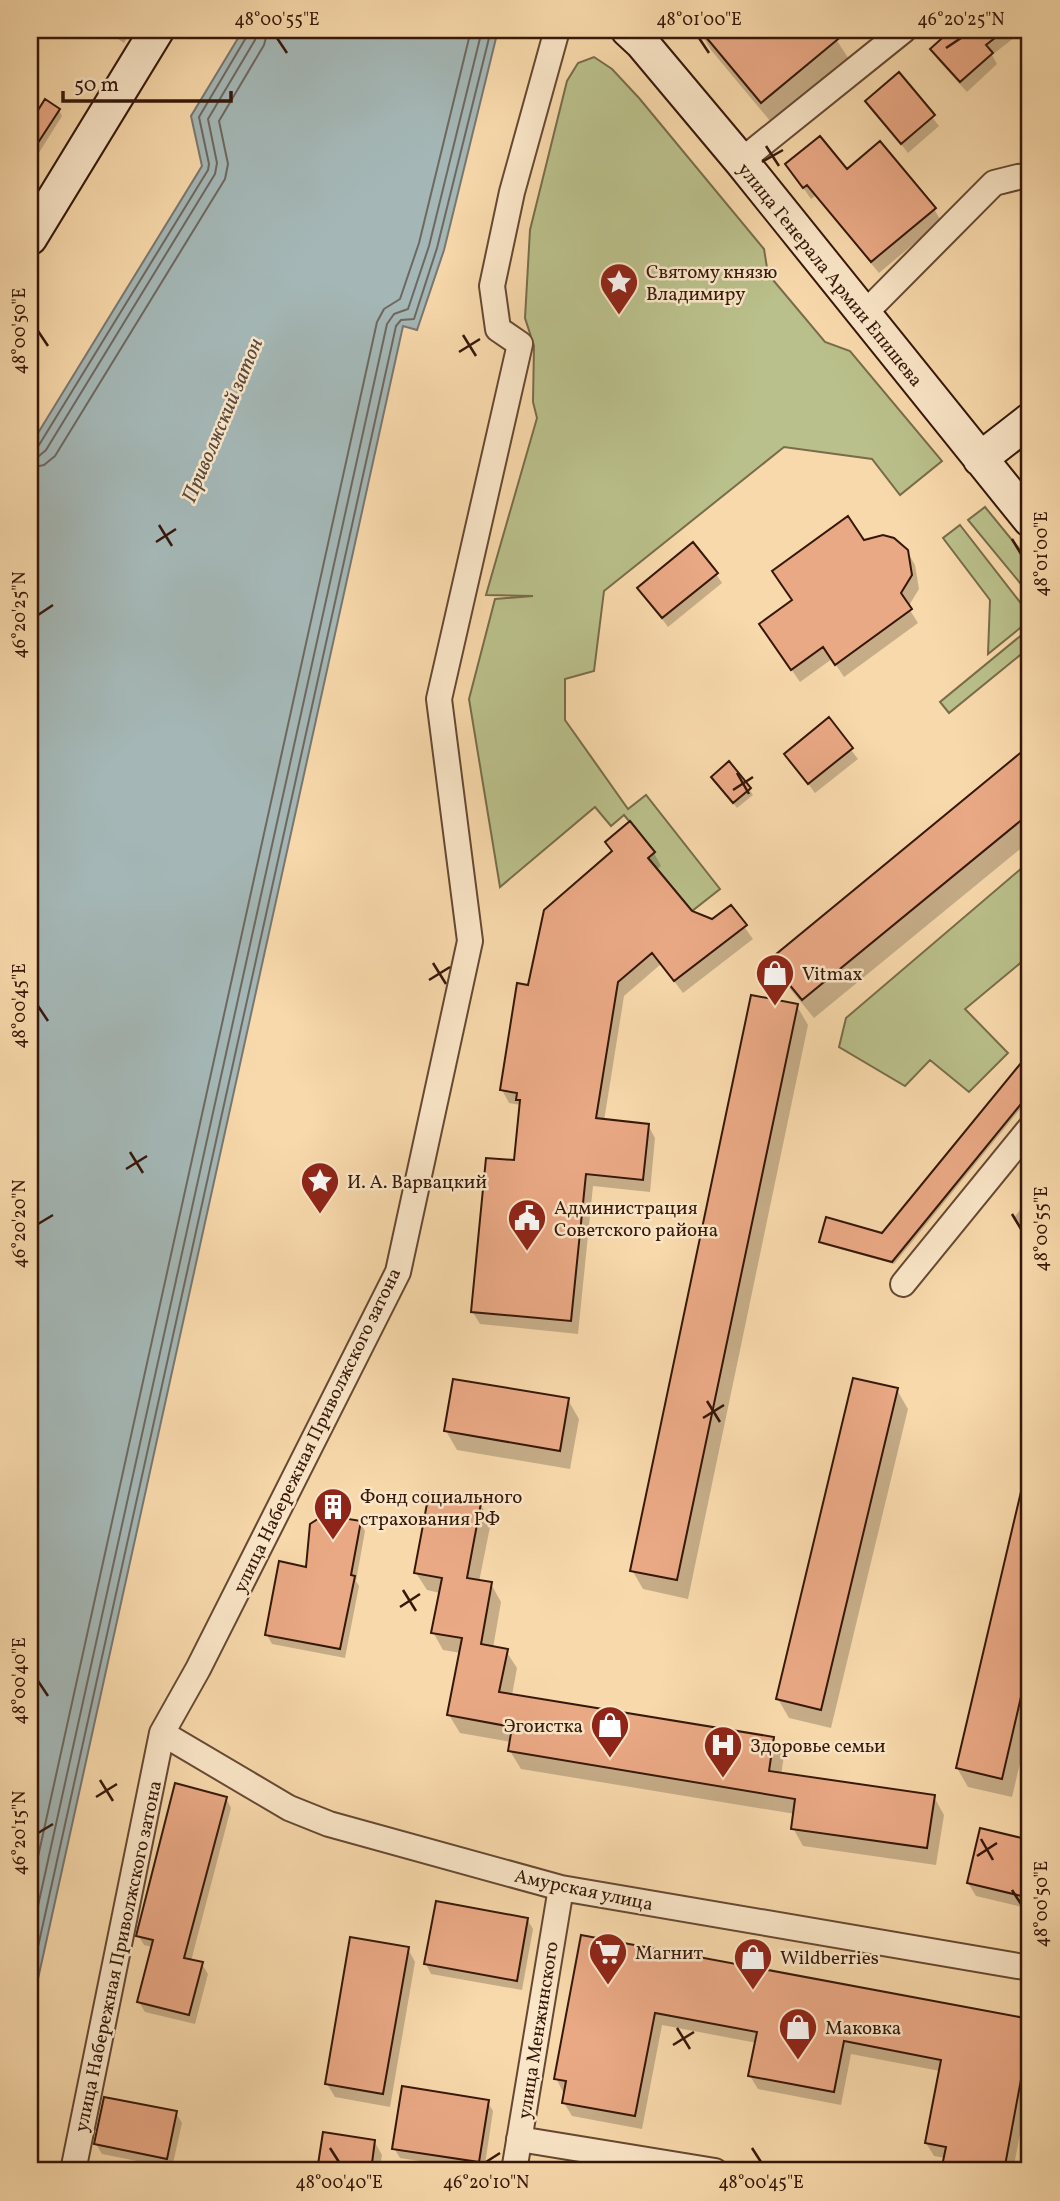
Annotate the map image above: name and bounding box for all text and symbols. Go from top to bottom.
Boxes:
text: 48°00'55"E [234,8,320,33]
text: 48°01'00"E [656,8,742,33]
text: 46°20'25"N [917,8,1005,33]
scale bar [63,60,231,104]
text: 50 m [74,71,119,100]
street label: улица Генерала Армии Епишева [731,158,928,393]
place label: Святому князю Владимиру [646,260,777,308]
place icon: Святому князю Владимиру [598,261,640,316]
text: 48°00'50"E [8,287,33,374]
water label: Приволжский затон [176,334,271,507]
text: 48°01'00"E [1030,511,1055,597]
text: 46°20'25"N [8,571,33,659]
shop icon: Vitmax [754,952,796,1007]
place label: Vitmax [802,962,863,988]
text: 48°00'45"E [8,963,33,1049]
place icon: И. А. Варвацкий [299,1160,341,1215]
place label: И. А. Варвацкий [347,1170,487,1196]
text: 46°20'20"N [8,1179,33,1269]
text: 48°00'55"E [1030,1186,1055,1272]
place label: Администрация Советского района [554,1196,718,1244]
public building icon: Администрация Советского района [506,1197,548,1252]
street label: улица Набережная Приволжского затона [227,1264,408,1598]
place label: Фонд социального страхования РФ [360,1485,522,1533]
building icon: Фонд социального страхования РФ [312,1486,354,1541]
text: 48°00'40"E [8,1637,33,1725]
shop icon: Эгоистка [589,1704,631,1759]
place label: Эгоистка [504,1714,583,1740]
hospital icon: Здоровье семьи [702,1724,744,1779]
place label: Здоровье семьи [750,1734,886,1760]
street label: улица Набережная Приволжского затона [69,1778,169,2135]
text: 46°20'15"N [8,1791,33,1875]
text: 48°00'50"E [1030,1860,1055,1947]
street label: Амурская улица [512,1864,655,1918]
supermarket icon: Магнит [587,1931,629,1986]
shop icon: Wildberries [732,1936,774,1991]
street label: улица Менжинского [512,1940,566,2121]
place label: Магнит [635,1941,703,1967]
place label: Wildberries [780,1946,879,1972]
shop icon: Маковка [777,2006,819,2061]
place label: Маковка [825,2016,901,2042]
text: 48°00'40"E [295,2171,383,2196]
text: 46°20'10"N [443,2171,529,2196]
text: 48°00'45"E [718,2171,804,2196]

